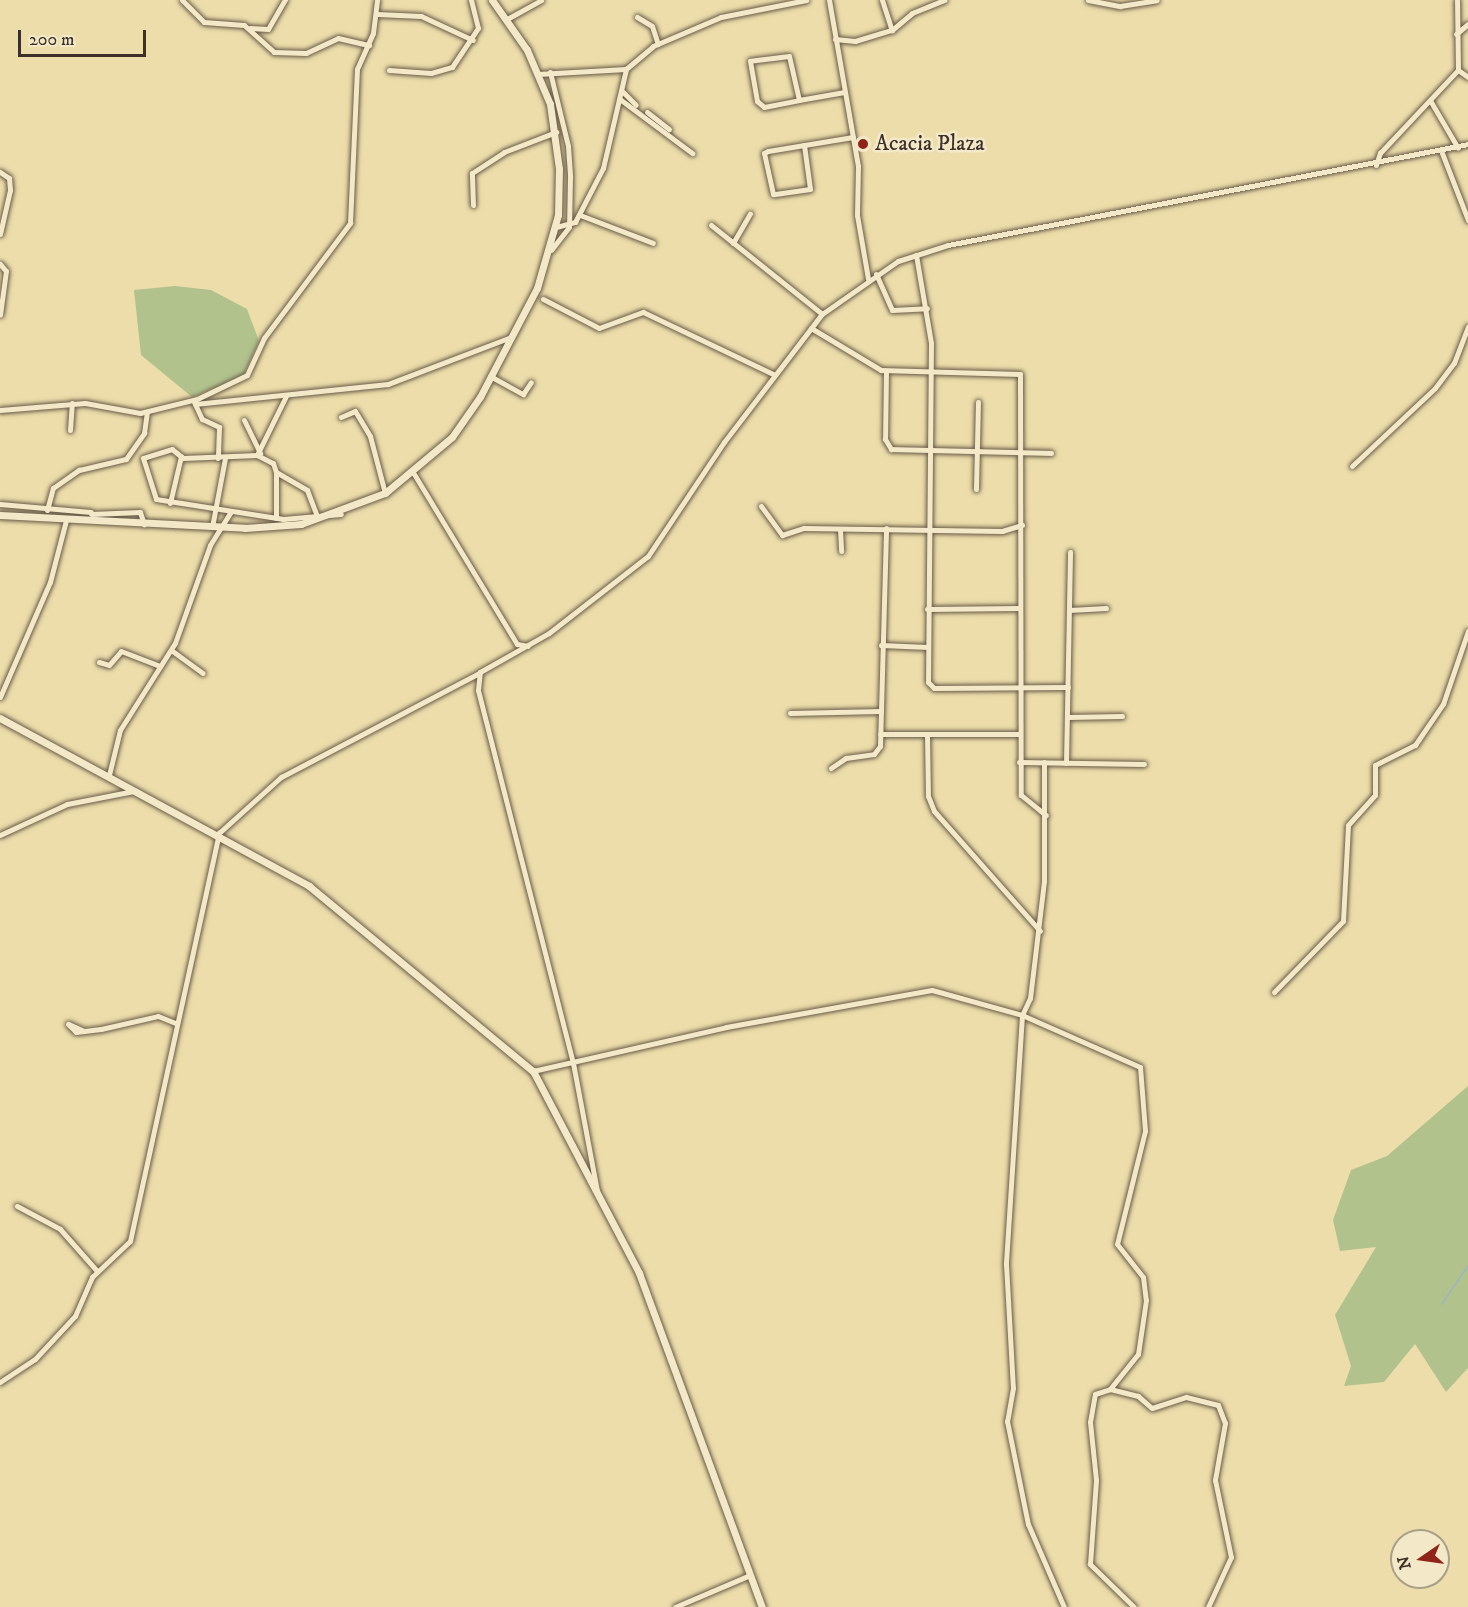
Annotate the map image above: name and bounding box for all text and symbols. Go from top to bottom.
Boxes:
scale bar [21,18,148,56]
text: 200 m [29,29,75,51]
place label: Acacia Plaza [875,131,985,157]
marker: Acacia Plaza [856,137,870,151]
north arrow [1390,1529,1450,1589]
text: N [1393,1554,1416,1571]

